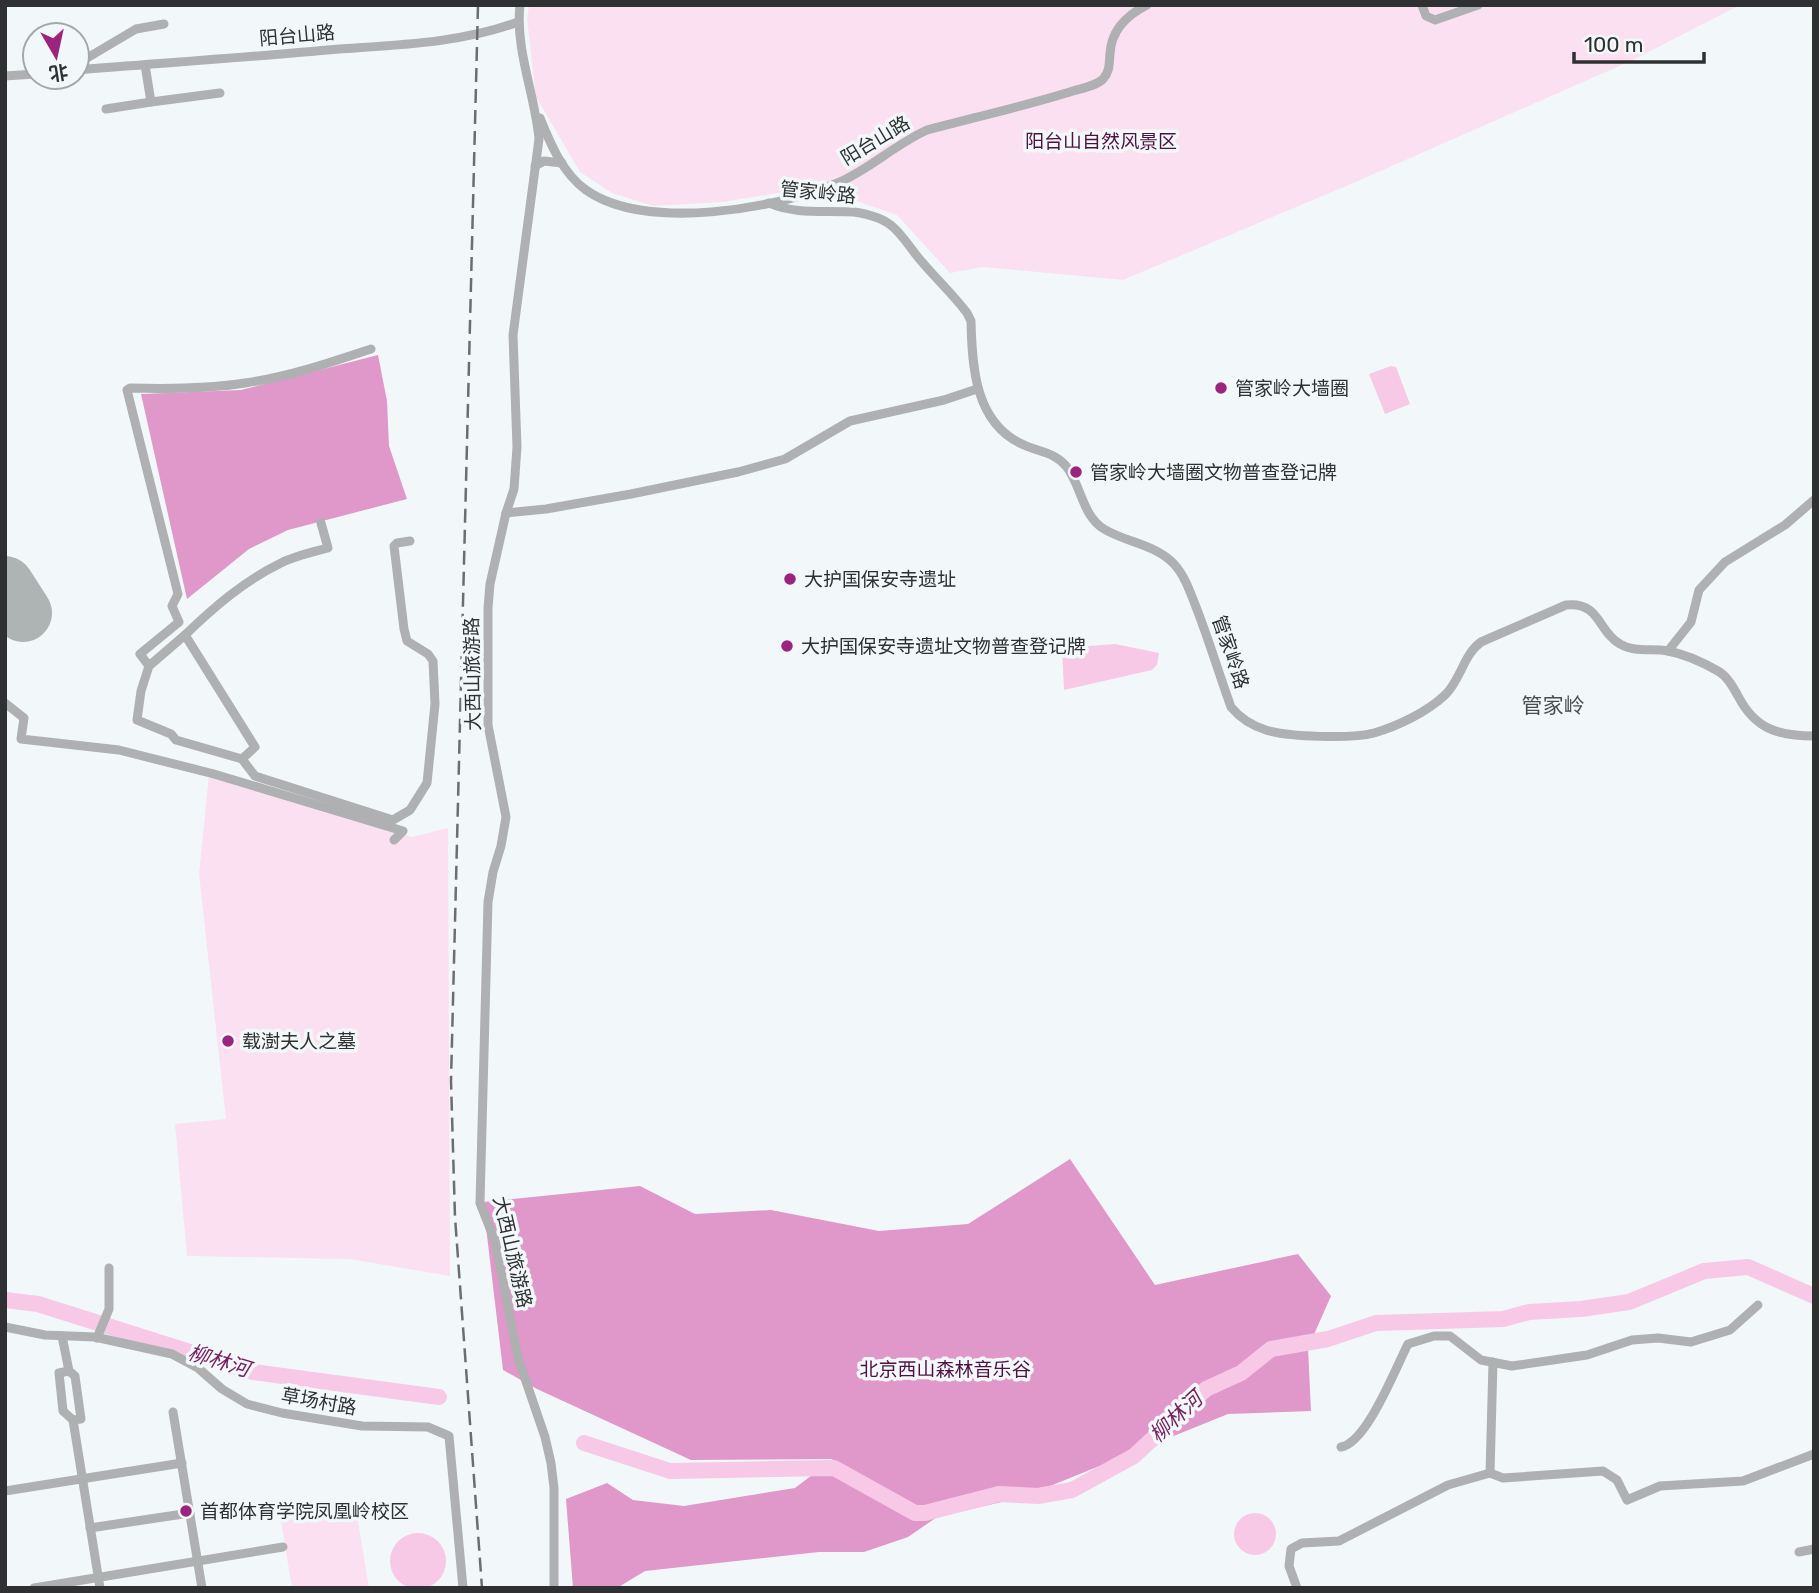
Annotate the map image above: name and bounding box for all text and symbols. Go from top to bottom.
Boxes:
north arrow [21,21,91,91]
street label: 阳台山路 [258,21,336,50]
scale bar [1574,21,1703,65]
text: 100 m [1584,32,1643,57]
text: 北 [47,59,70,85]
street label: 阳台山路 [837,111,914,170]
park label: 阳台山自然风景区 [1025,130,1177,153]
street label: 管家岭路 [779,177,857,208]
place label: 管家岭大墙圈 [1235,377,1349,400]
marker: 管家岭大墙圈 [1213,380,1229,396]
place label: 管家岭大墙圈文物普查登记牌 [1090,461,1337,484]
marker: 管家岭大墙圈文物普查登记牌 [1068,464,1084,480]
place label: 大护国保安寺遗址 [804,568,956,591]
marker: 大护国保安寺遗址 [782,571,798,587]
street label: 管家岭路 [1207,612,1254,692]
street label: 大西山旅游路 [460,617,485,731]
place label: 大护国保安寺遗址文物普查登记牌 [801,635,1086,658]
marker: 大护国保安寺遗址文物普查登记牌 [779,638,795,654]
district label: 管家岭 [1522,693,1585,718]
place label: 载澍夫人之墓 [242,1030,356,1053]
marker: 载澍夫人之墓 [220,1033,236,1049]
street label: 大西山旅游路 [488,1194,537,1310]
water label: 柳林河 [185,1339,257,1383]
park label: 北京西山森林音乐谷 [859,1358,1031,1381]
water label: 柳林河 [1144,1383,1210,1447]
street label: 草场村路 [279,1384,358,1419]
place label: 首都体育学院凤凰岭校区 [200,1500,409,1523]
marker: 首都体育学院凤凰岭校区 [178,1503,194,1519]

